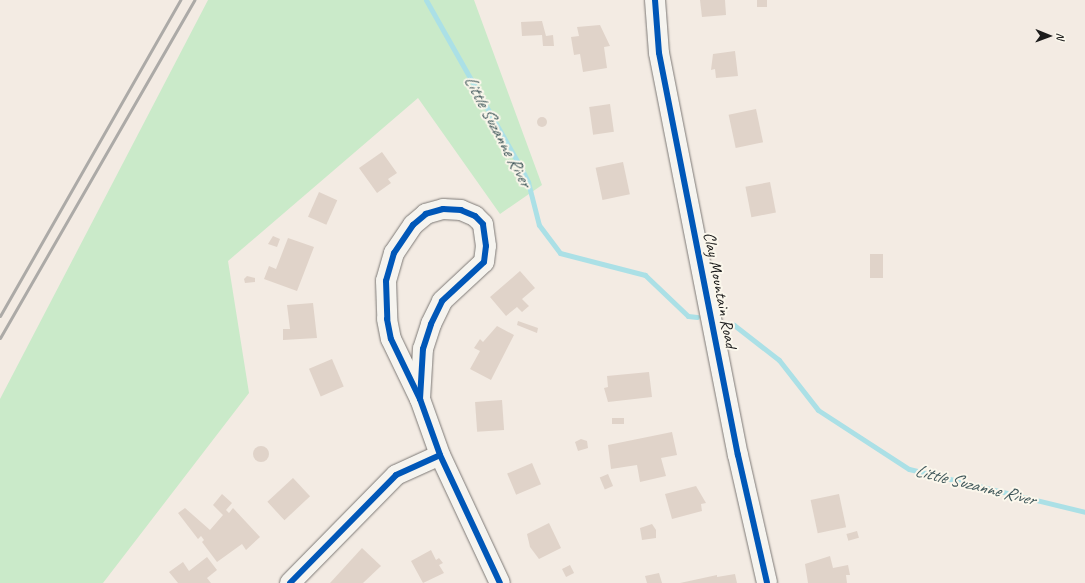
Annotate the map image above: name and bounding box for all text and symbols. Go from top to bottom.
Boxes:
north arrow [1029,16,1069,56]
text: N [1054,33,1068,40]
water label: Little Suzanne River [460,72,536,190]
street label: Clay Mountain Road [699,231,741,349]
water label: Little Suzanne River [913,460,1037,510]

